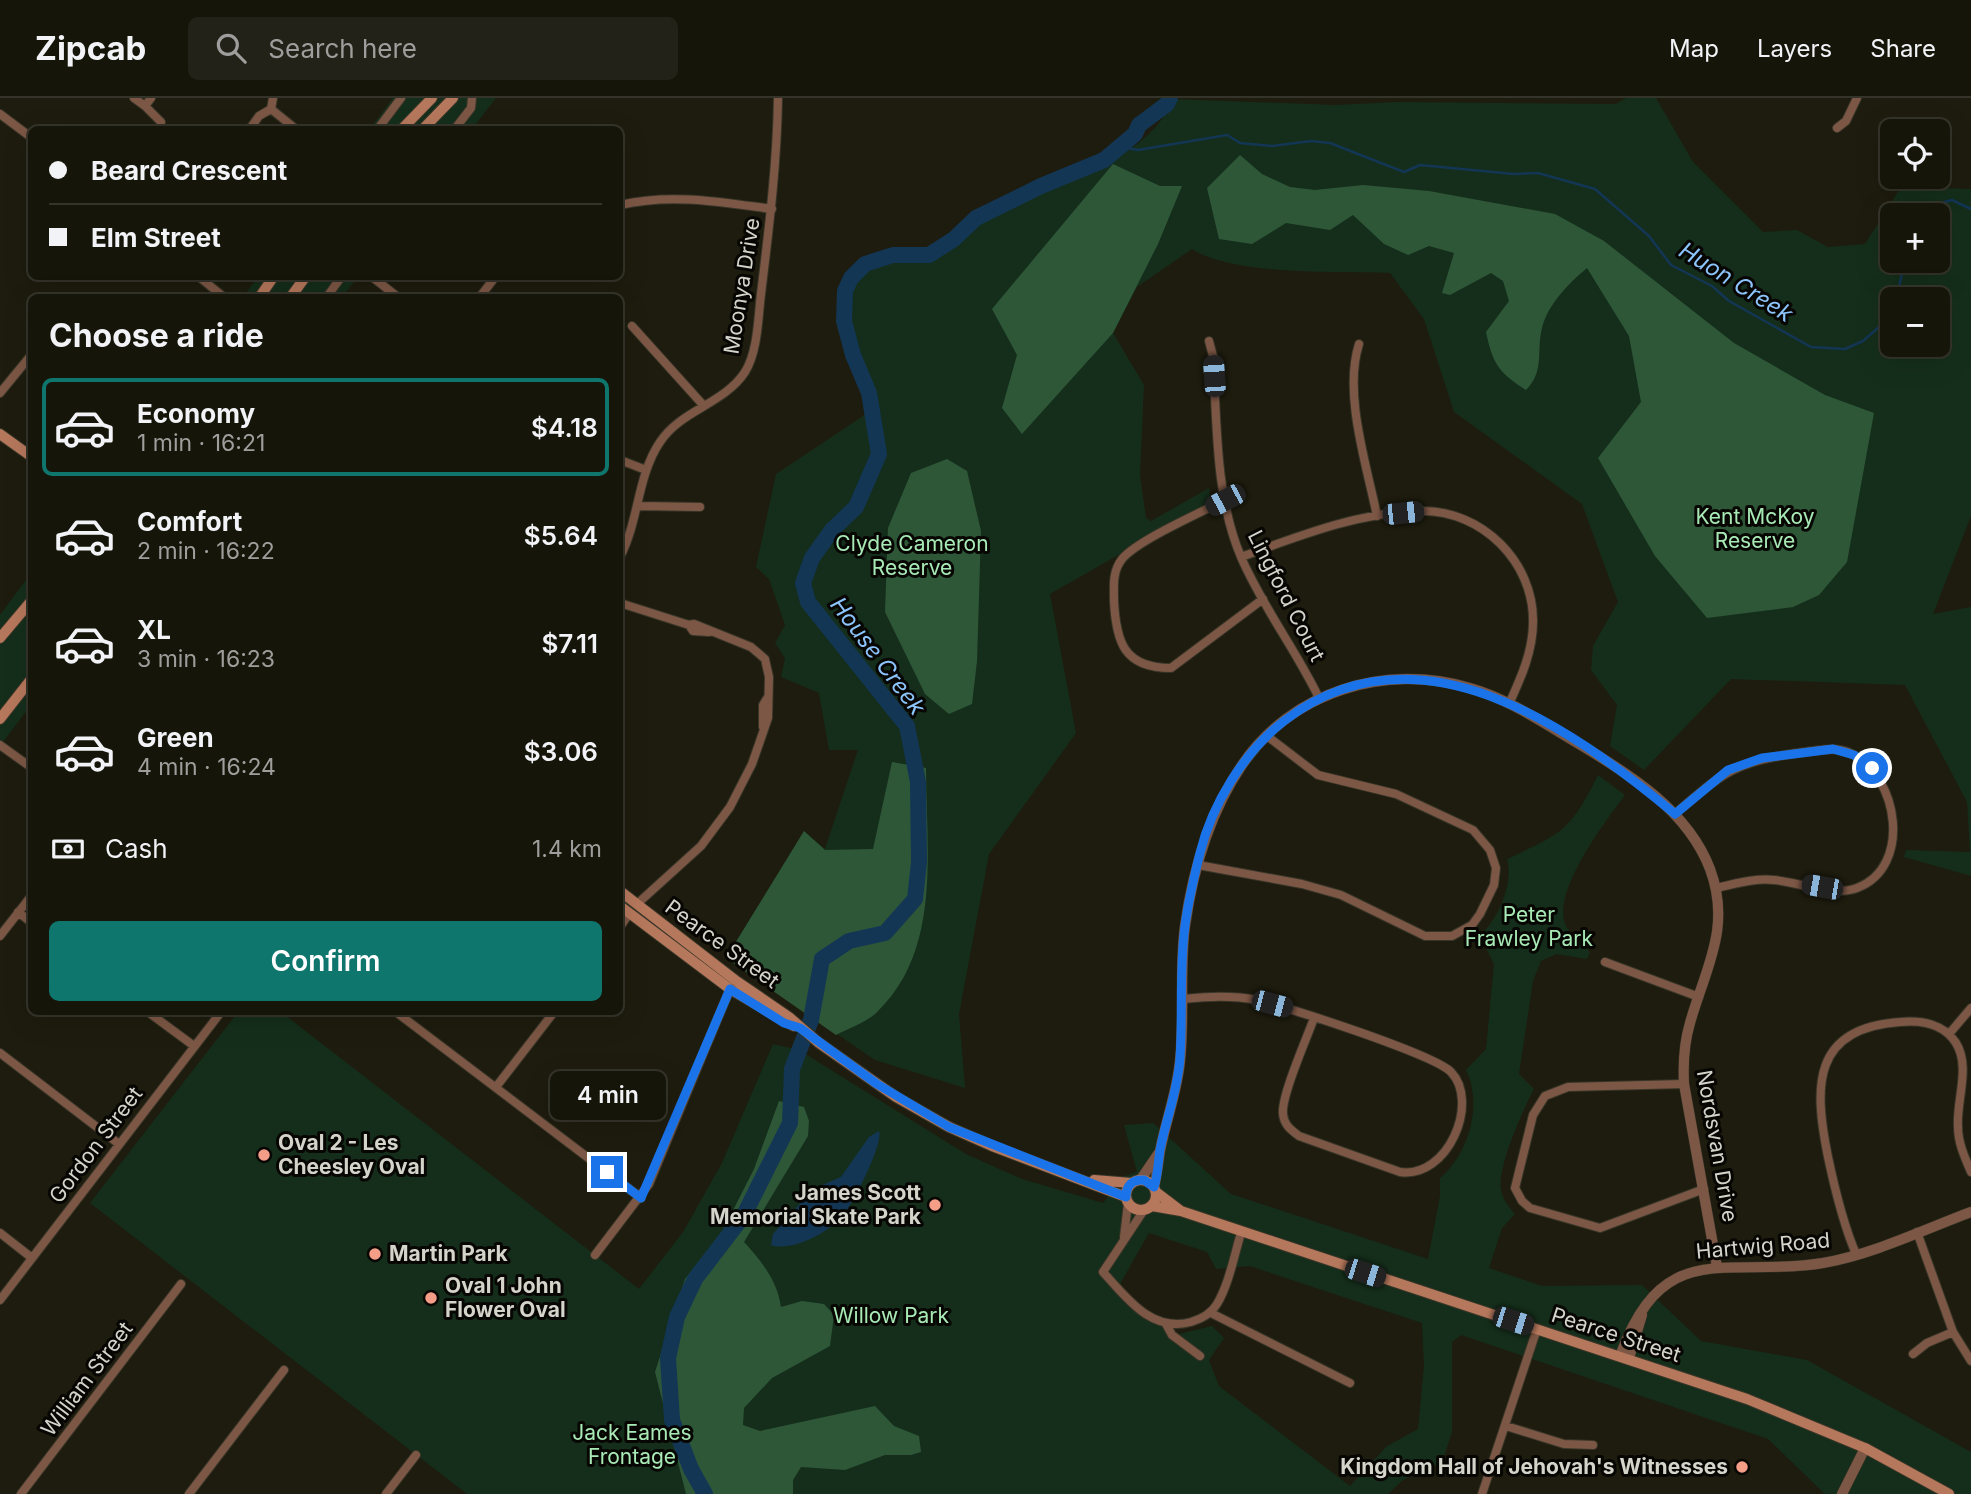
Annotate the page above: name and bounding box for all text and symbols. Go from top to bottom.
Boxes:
search box [188,17,678,80]
text: Zipcab [35,28,146,68]
icon: search [212,29,250,67]
text: Search here [268,33,417,64]
text: Map [1669,34,1719,63]
text: Layers [1757,34,1832,63]
text: Share [1870,34,1936,63]
map controls [1880,119,1950,357]
button: locate [1880,119,1950,189]
text: Beard Crescent [91,155,287,186]
button: + [1880,203,1950,273]
street label: Moonya Drive [718,216,765,356]
text: Elm Street [91,222,221,253]
water label: Huon Creek [1674,236,1798,328]
button: − [1880,287,1950,357]
text: Choose a ride [49,316,264,355]
car [1203,354,1226,398]
icon: car [53,396,116,459]
text: Economy [137,398,255,429]
text: $4.18 [531,412,598,443]
text: 1 min · 16:21 [137,429,265,457]
car [1202,481,1249,519]
car [1382,500,1425,526]
icon: car [53,504,116,567]
park label: Kent McKoy Reserve [1696,504,1815,553]
text: Comfort [137,506,242,537]
text: $5.64 [524,520,598,551]
street label: Lingford Court [1243,526,1330,666]
park label: Clyde Cameron Reserve [835,531,989,580]
text: 2 min · 16:22 [137,537,275,565]
water label: House Creek [825,591,932,721]
icon: car [53,612,116,675]
text: XL [137,614,171,645]
text: $7.11 [541,628,598,659]
text: 3 min · 16:23 [137,645,275,673]
icon: car [53,720,116,783]
text: Green [137,722,214,753]
text: $3.06 [524,736,598,767]
route start [1856,752,1888,784]
text: 4 min · 16:24 [137,753,276,781]
icon: cash [49,830,87,868]
text: Cash [105,833,168,864]
text: 1.4 km [532,835,602,863]
car [1800,873,1845,901]
street label: Pearce Street [661,894,784,993]
park label: Peter Frawley Park [1465,902,1594,951]
button: Confirm [49,921,602,1001]
car [1249,988,1296,1020]
street label: Nordsvan Drive [1692,1068,1743,1224]
callout: 4 min [549,1070,665,1119]
text: 4 min [577,1081,639,1109]
street label: Gordon Street [44,1082,147,1208]
place label: Oval 2 - Les Cheesley Oval [278,1130,425,1179]
marker: Oval 2 - Les Cheesley Oval [256,1147,272,1163]
route end [591,1156,623,1188]
place label: James Scott Memorial Skate Park [710,1180,922,1229]
marker: James Scott Memorial Skate Park [927,1197,943,1213]
street label: Hartwig Road [1695,1227,1831,1264]
place label: Martin Park [389,1241,509,1266]
marker: Martin Park [367,1246,383,1262]
car [1342,1257,1389,1289]
place label: Oval 1 John Flower Oval [445,1273,566,1322]
marker: Oval 1 John Flower Oval [423,1290,439,1306]
street label: Pearce Street [1548,1302,1684,1367]
park label: Willow Park [833,1303,950,1328]
car [1490,1305,1537,1337]
street label: William Street [36,1317,138,1441]
park label: Jack Eames Frontage [572,1420,692,1469]
place label: Kingdom Hall of Jehovah's Witnesses [1340,1454,1728,1479]
marker: Kingdom Hall of Jehovah's Witnesses [1734,1459,1750,1475]

